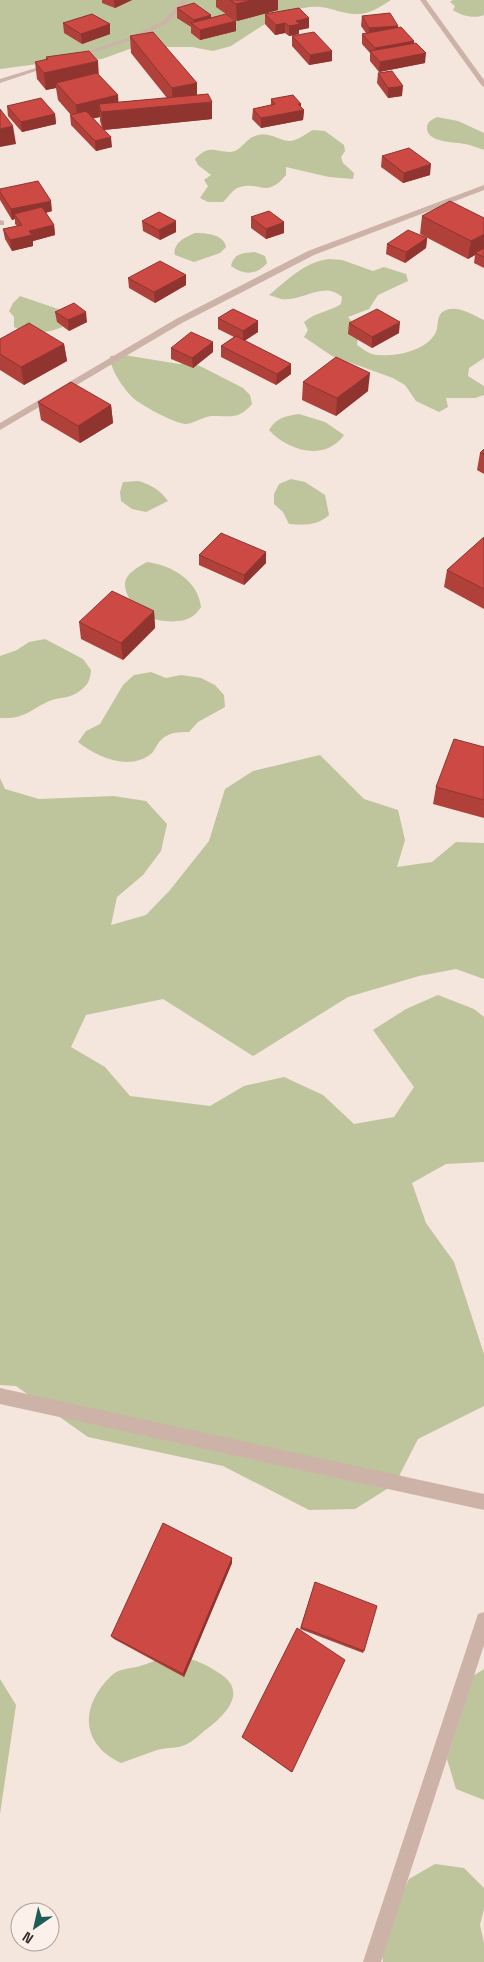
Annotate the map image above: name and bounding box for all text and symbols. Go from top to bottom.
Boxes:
north arrow [10,1902,60,1952]
text: N [19,1928,37,1948]

